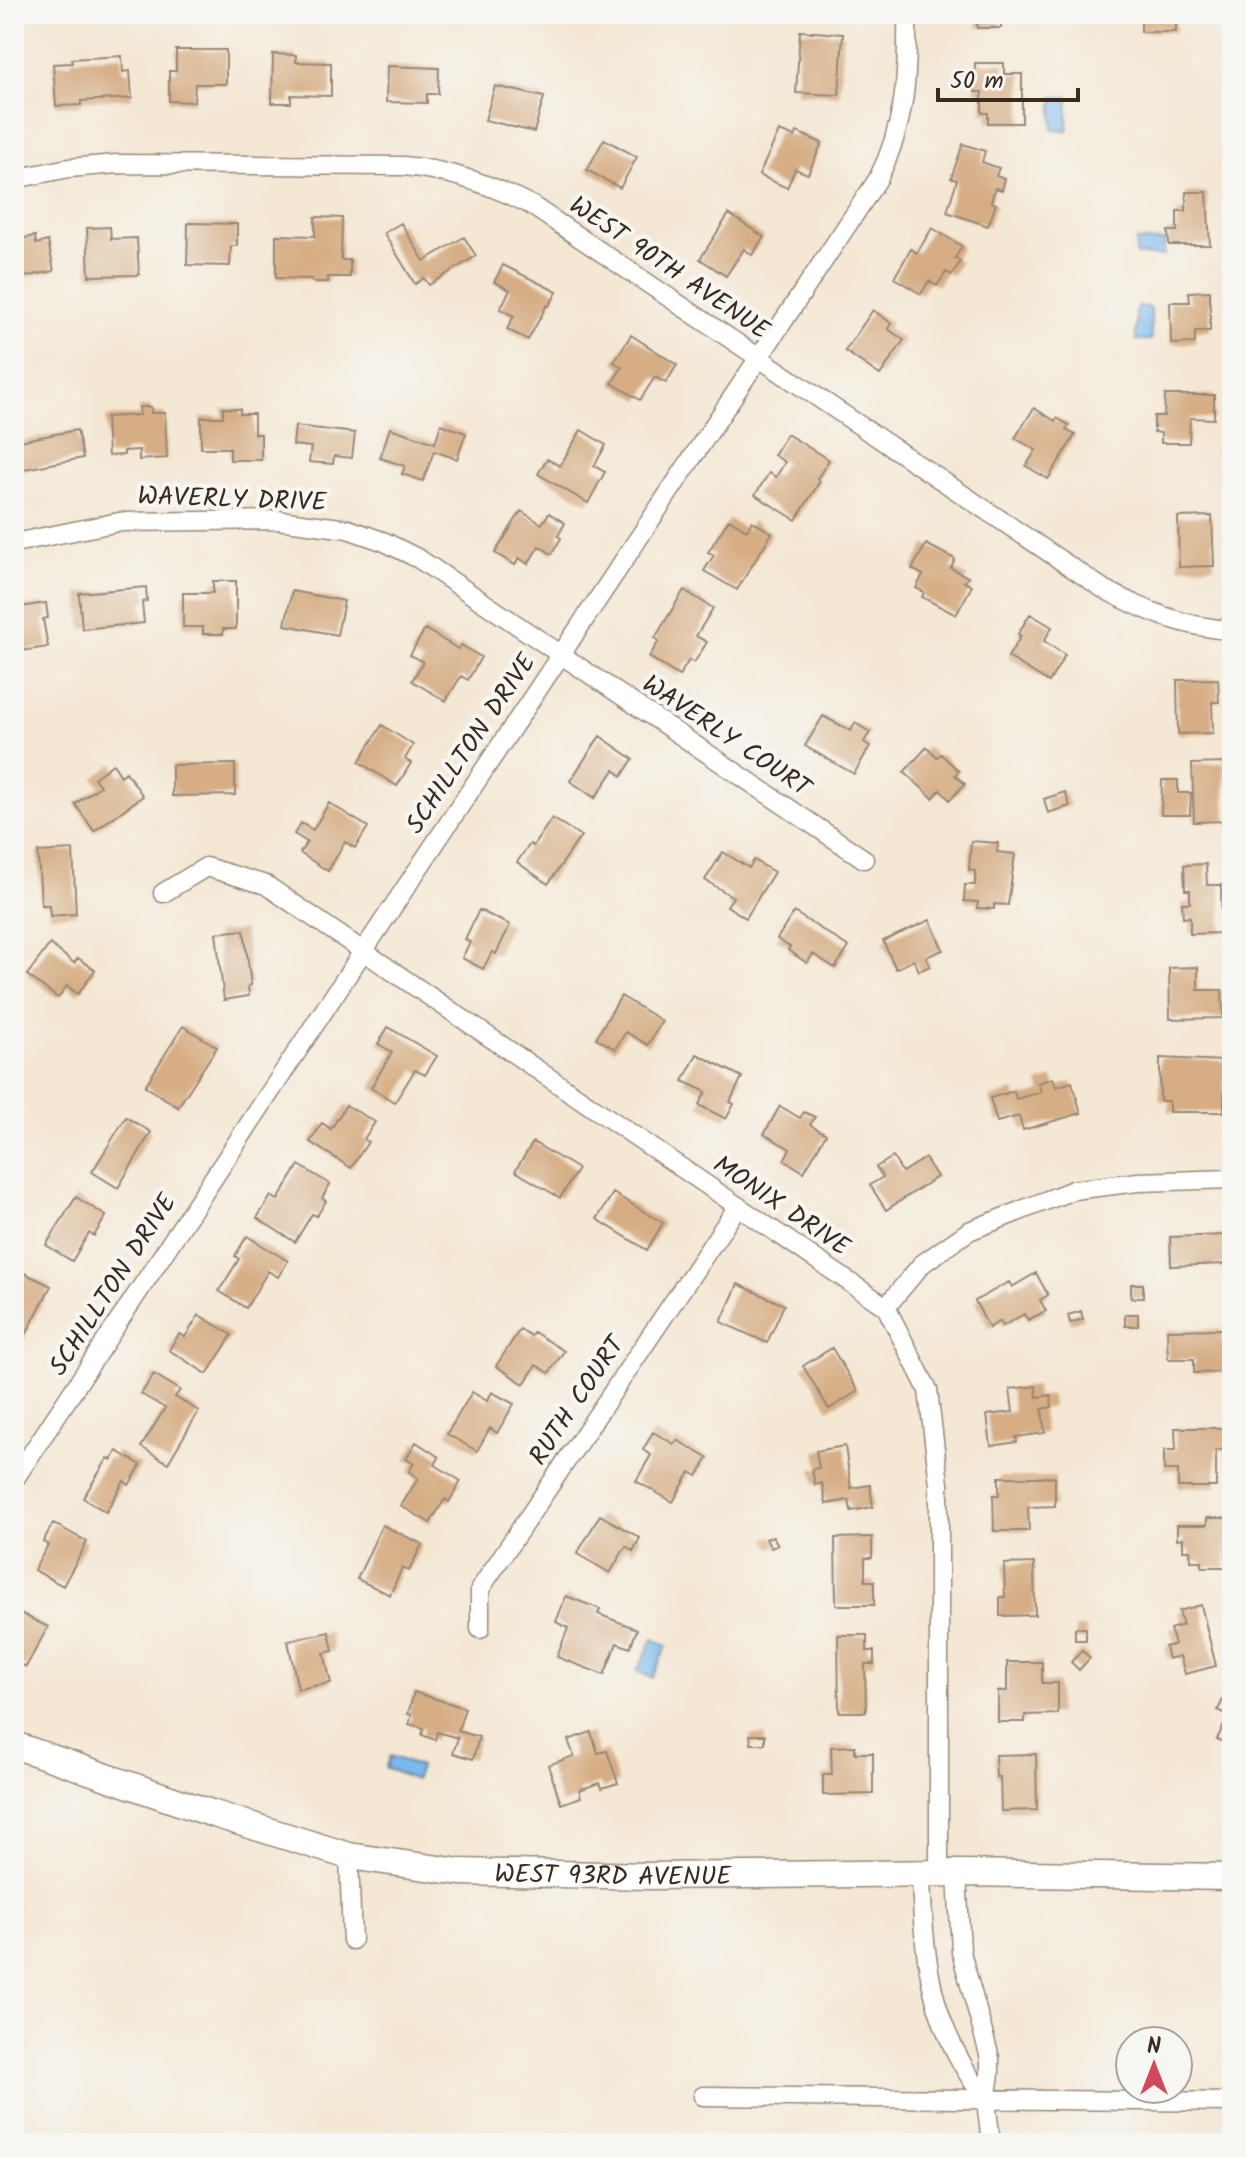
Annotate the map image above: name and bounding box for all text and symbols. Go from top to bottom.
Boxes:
scale bar [938,52,1078,102]
text: 50 m [950,62,1004,101]
street label: WEST 90TH AVENUE [560,186,778,352]
street label: WAVERLY DRIVE [137,476,328,524]
street label: SCHILLTON DRIVE [395,645,548,843]
street label: WAVERLY COURT [633,664,821,810]
street label: MONIX DRIVE [704,1145,859,1269]
street label: SCHILLTON DRIVE [39,1185,189,1385]
street label: RUTH COURT [519,1326,638,1474]
street label: WEST 93RD AVENUE [494,1854,732,1899]
north arrow [1114,2025,1194,2105]
text: N [1147,2030,1161,2065]

